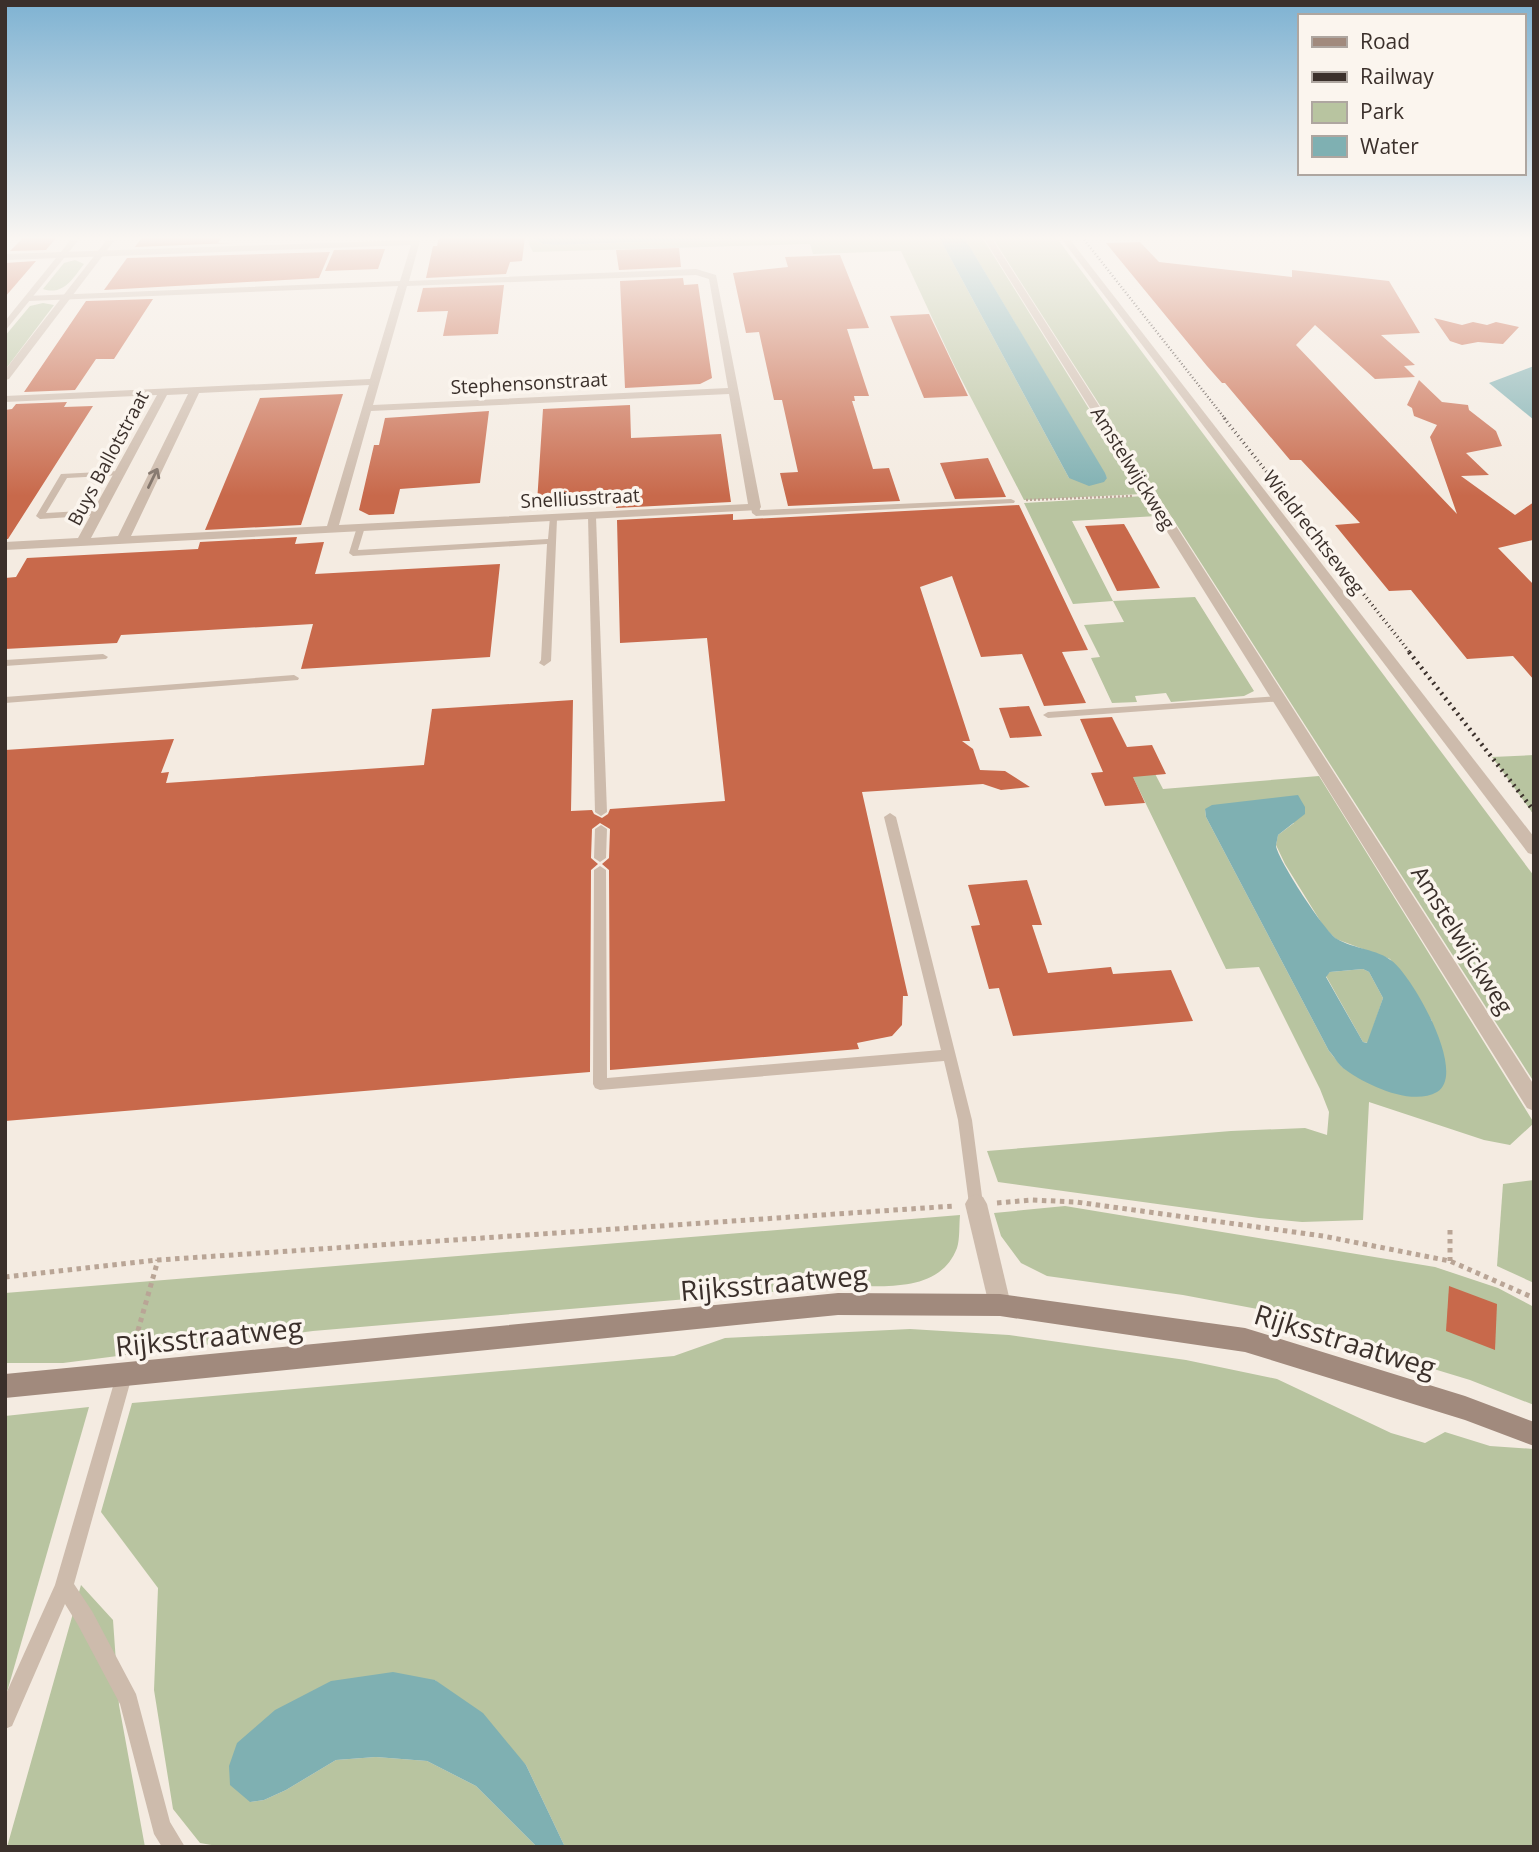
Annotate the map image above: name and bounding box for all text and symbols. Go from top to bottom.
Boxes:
legend [1298,14,1525,175]
text: Road [1360,27,1410,55]
text: Railway [1360,62,1434,90]
text: Park [1360,97,1404,125]
text: Water [1360,132,1419,160]
street label: Stephensonstraat [450,366,608,400]
street label: Buys Ballotstraat [61,386,155,530]
street label: Amstelwijckweg [1085,402,1181,534]
street label: Wieldrechtseweg [1257,465,1371,599]
one-way arrow [147,468,160,489]
street label: Snelliusstraat [520,482,640,514]
street label: Amstelwijckweg [1404,859,1522,1020]
street label: Rijksstraatweg [679,1255,869,1309]
street label: Rijksstraatweg [1250,1294,1441,1386]
street label: Rijksstraatweg [113,1307,304,1365]

